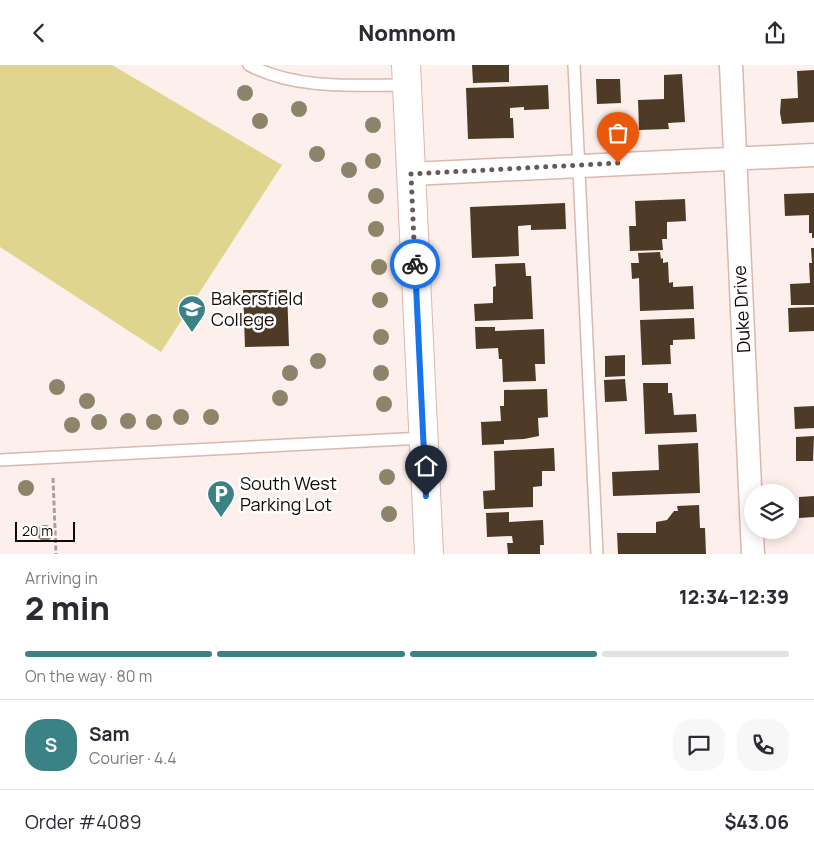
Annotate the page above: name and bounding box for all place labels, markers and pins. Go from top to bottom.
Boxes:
pin [597,112,639,163]
place label: Bakersfield College [211,286,303,331]
school or university icon: Bakersfield College [177,294,207,333]
pin [405,445,447,496]
place label: South West Parking Lot [240,471,337,516]
parking icon: South West Parking Lot [206,479,236,518]

